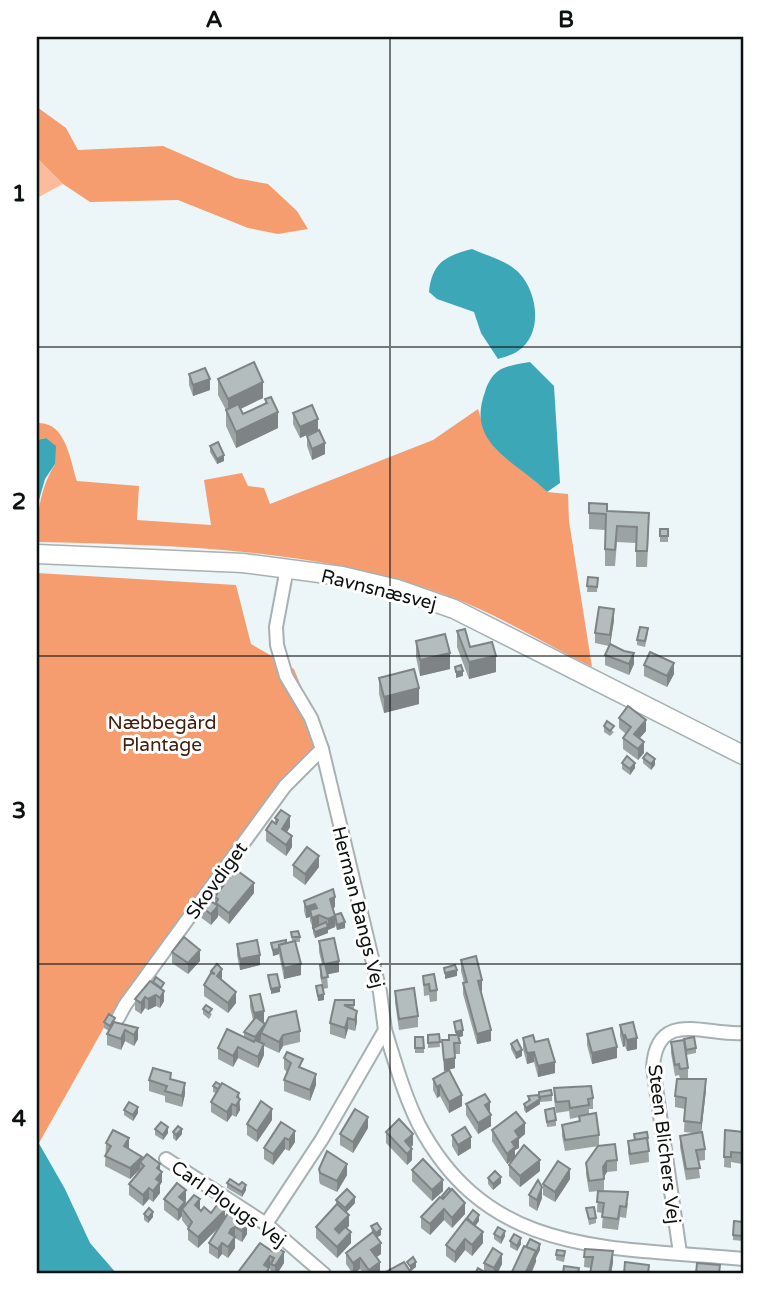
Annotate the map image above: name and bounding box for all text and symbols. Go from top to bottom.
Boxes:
text: A [205,6,223,34]
text: B [558,6,574,34]
text: 1 [12,180,26,208]
text: 2 [12,488,26,516]
street label: Ravnsnæsvej [319,565,439,615]
park label: Næbbegård Plantage [108,712,216,756]
text: 3 [12,797,26,825]
street label: Herman Bangs Vej [327,824,389,990]
street label: Skovdiget [182,838,252,923]
street label: Steen Blichers Vej [643,1063,685,1225]
text: 4 [12,1105,27,1133]
street label: Carl Plougs Vej [167,1156,290,1252]

